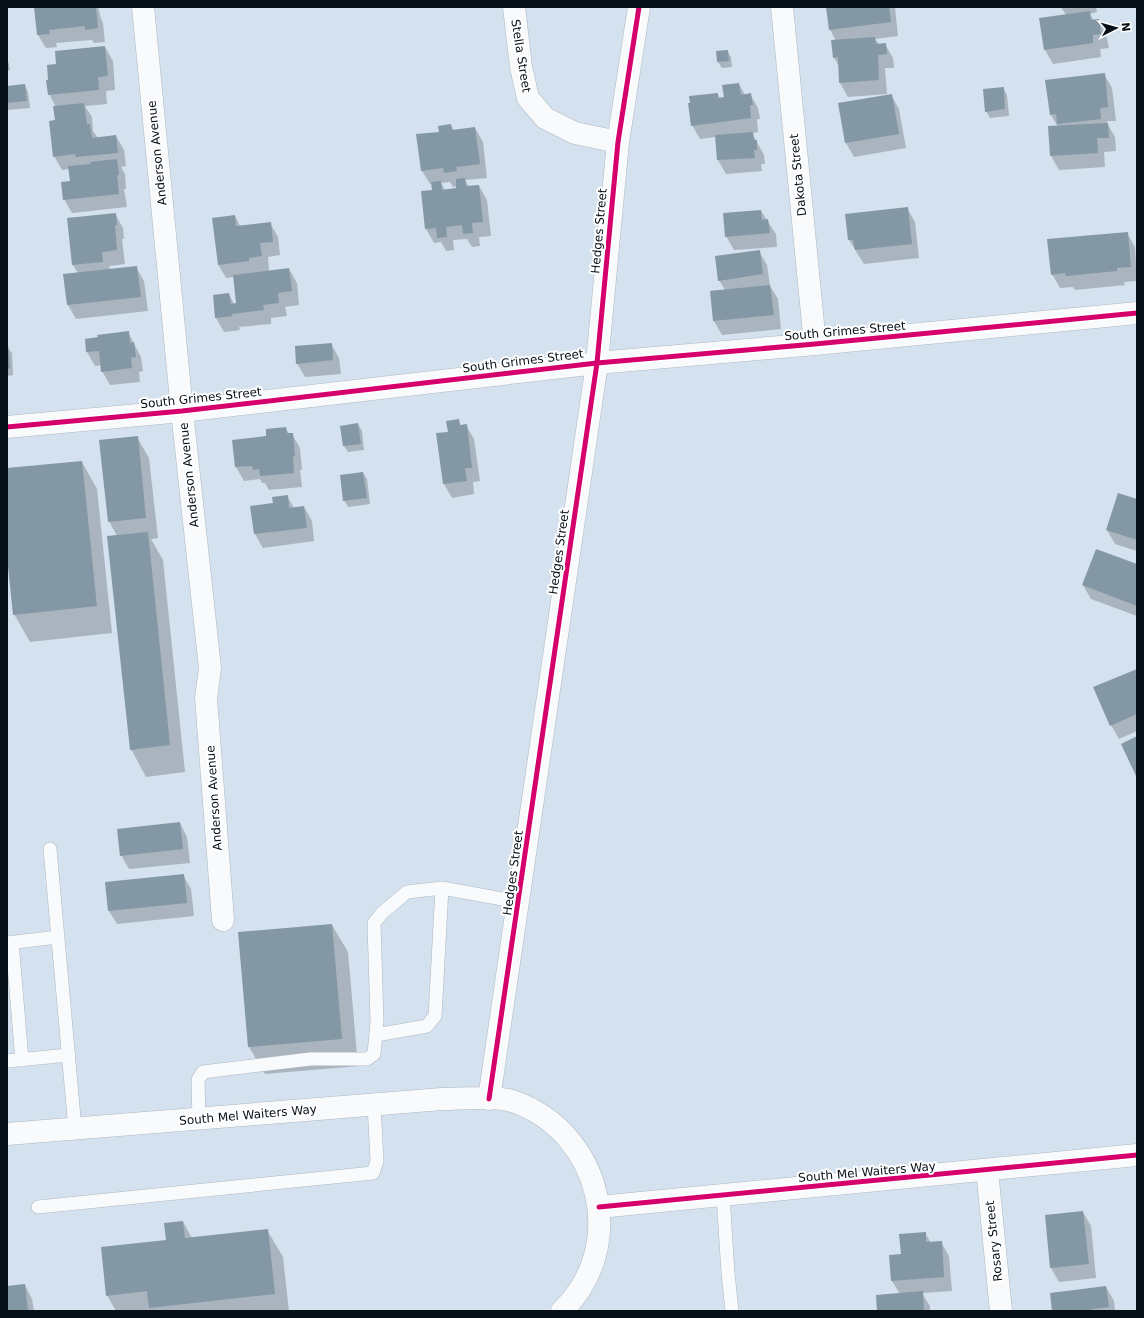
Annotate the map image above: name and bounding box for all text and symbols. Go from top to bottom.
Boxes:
north arrow [1096,8,1136,48]
street label: Stella Street [508,18,534,94]
text: N [1119,22,1132,32]
street label: Anderson Avenue [145,100,169,206]
street label: Dakota Street [787,133,809,217]
street label: Hedges Street [588,187,610,274]
street label: South Grimes Street [784,319,907,343]
street label: South Grimes Street [462,347,585,375]
street label: South Grimes Street [140,385,263,411]
street label: Anderson Avenue [177,422,201,528]
street label: Hedges Street [546,508,572,595]
street label: Anderson Avenue [203,745,225,851]
street label: Hedges Street [500,829,526,916]
street label: South Mel Waiters Way [179,1102,317,1128]
street label: South Mel Waiters Way [798,1159,936,1185]
street label: Rosary Street [983,1200,1005,1282]

